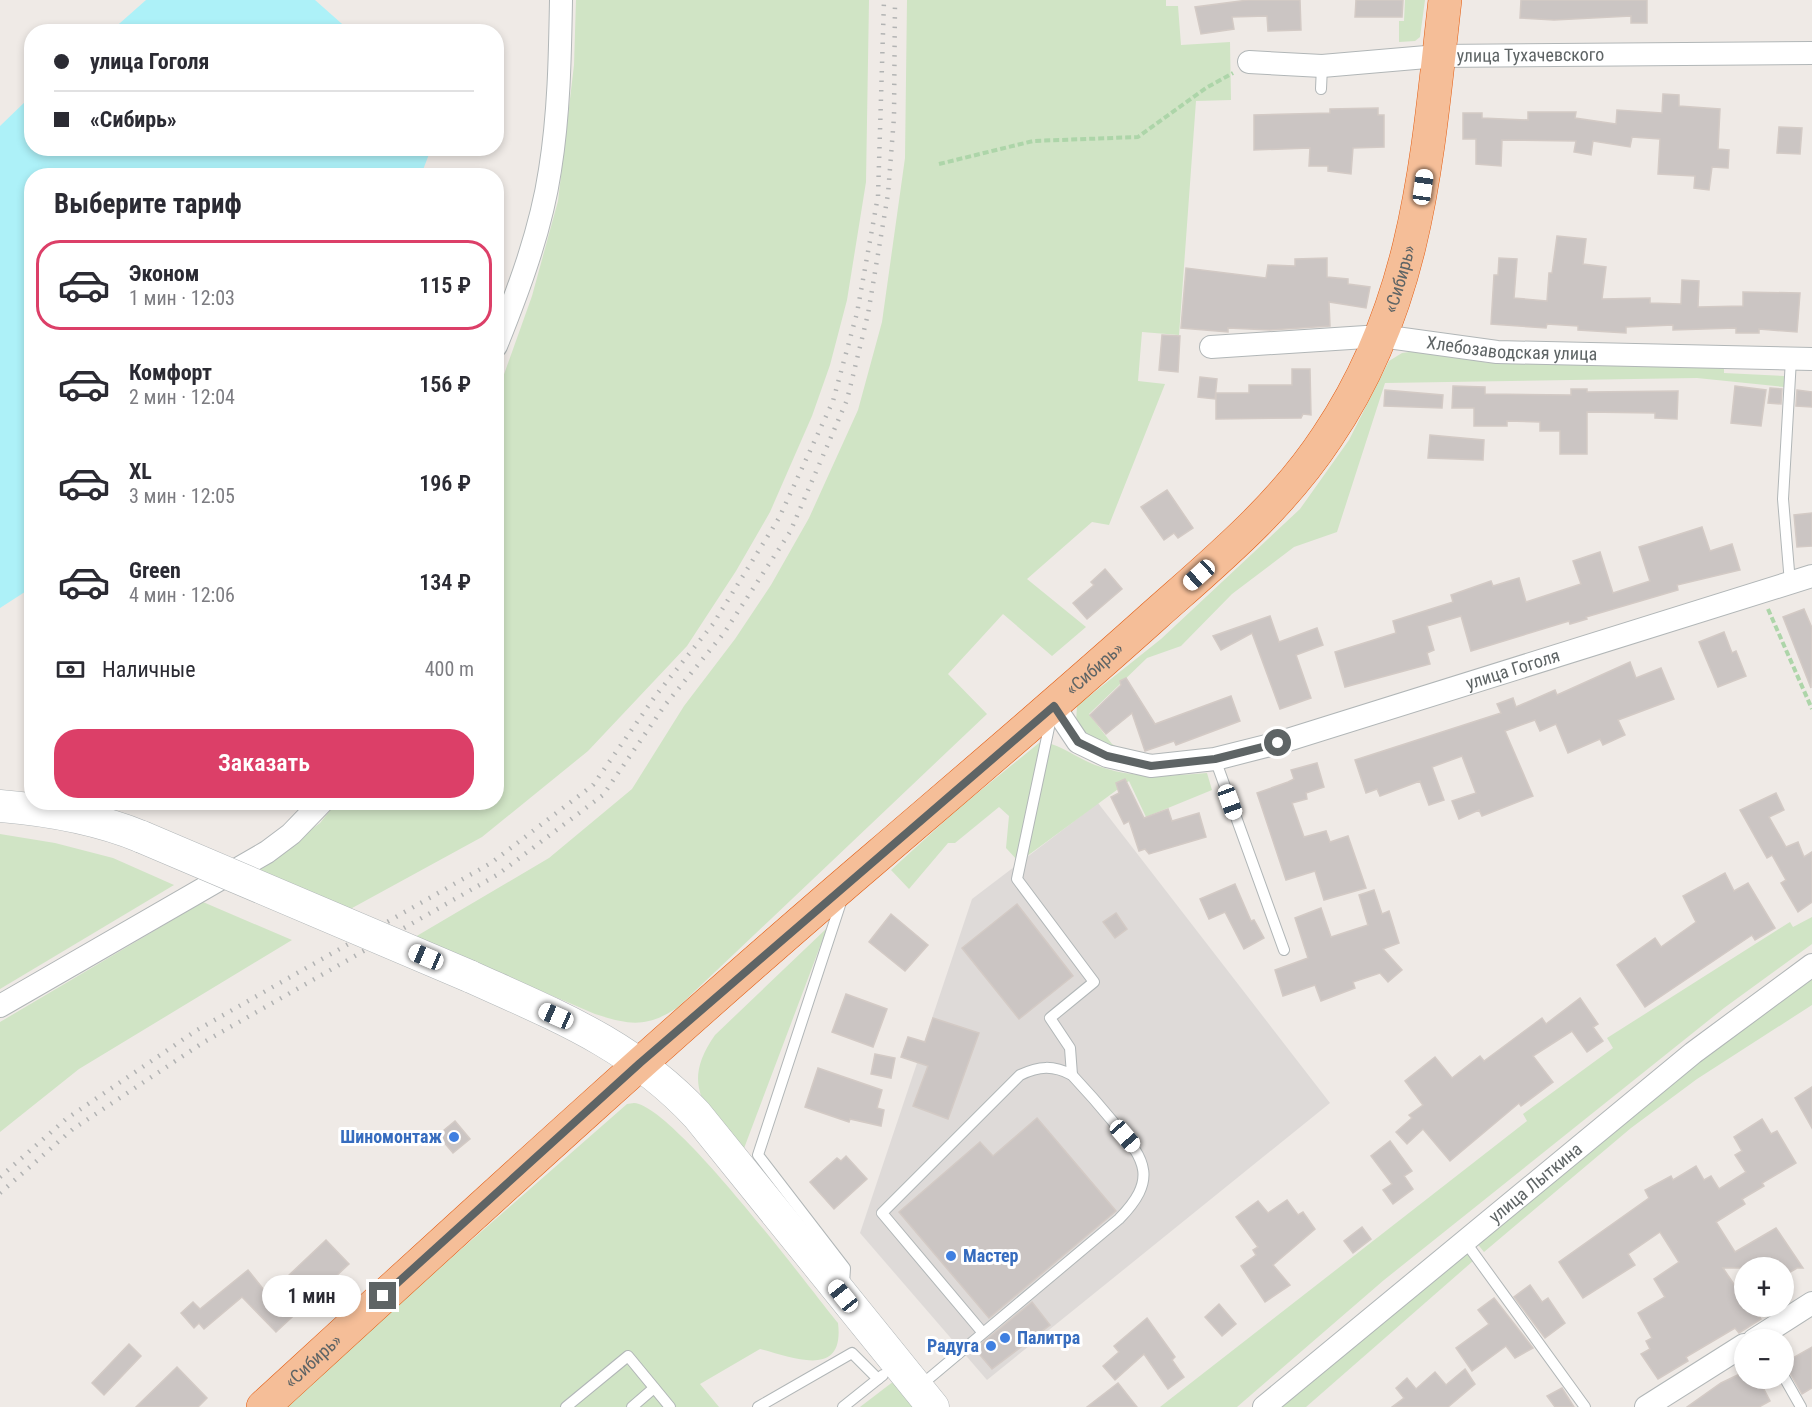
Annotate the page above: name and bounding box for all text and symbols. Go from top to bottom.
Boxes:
street label: улица Тухачевского [1457,44,1604,66]
text: улица Гоголя [90,49,209,74]
text: «Сибирь» [90,107,177,132]
car [1412,168,1434,206]
text: Выберите тариф [54,188,242,220]
street label: «Сибирь» [1379,243,1419,316]
icon: car [57,258,111,312]
text: Эконом [129,261,199,286]
text: 115 ₽ [419,273,471,298]
text: 1 мин · 12:03 [129,286,235,310]
street label: Хлебозаводская улица [1425,331,1597,364]
icon: car [57,357,111,411]
text: Комфорт [129,360,212,385]
text: 156 ₽ [419,372,471,397]
text: 2 мин · 12:04 [129,385,235,409]
icon: car [57,456,111,510]
text: XL [129,459,152,484]
text: 196 ₽ [419,471,471,496]
text: 3 мин · 12:05 [129,484,235,508]
icon: car [57,555,111,609]
car [1180,556,1218,594]
text: Green [129,558,181,583]
text: 134 ₽ [419,570,471,595]
text: 4 мин · 12:06 [129,583,235,607]
street label: «Сибирь» [1061,637,1127,699]
street label: улица Гоголя [1463,645,1562,694]
icon: cash [54,653,87,686]
text: Наличные [102,657,196,682]
text: 400 m [425,657,474,681]
button: Заказать [54,729,474,798]
route start [1264,729,1291,756]
car [1215,782,1245,822]
car [406,942,446,972]
car [536,1000,576,1032]
car [1106,1117,1144,1155]
place label: Шиномонтаж [340,1126,442,1147]
marker: Шиномонтаж [447,1130,461,1144]
street label: улица Лыткина [1484,1138,1586,1227]
place label: Мастер [963,1245,1019,1266]
marker: Мастер [944,1249,958,1263]
map controls [1734,1257,1794,1389]
button: + [1734,1257,1794,1317]
callout: 1 мин [263,1275,362,1317]
car [825,1276,861,1316]
route end [369,1282,396,1309]
text: 1 мин [288,1284,335,1308]
place label: Палитра [1017,1327,1080,1348]
street label: «Сибирь» [280,1329,346,1392]
button: − [1734,1329,1794,1389]
marker: Палитра [998,1331,1012,1345]
place label: Радуга [927,1335,979,1356]
marker: Радуга [984,1339,998,1353]

